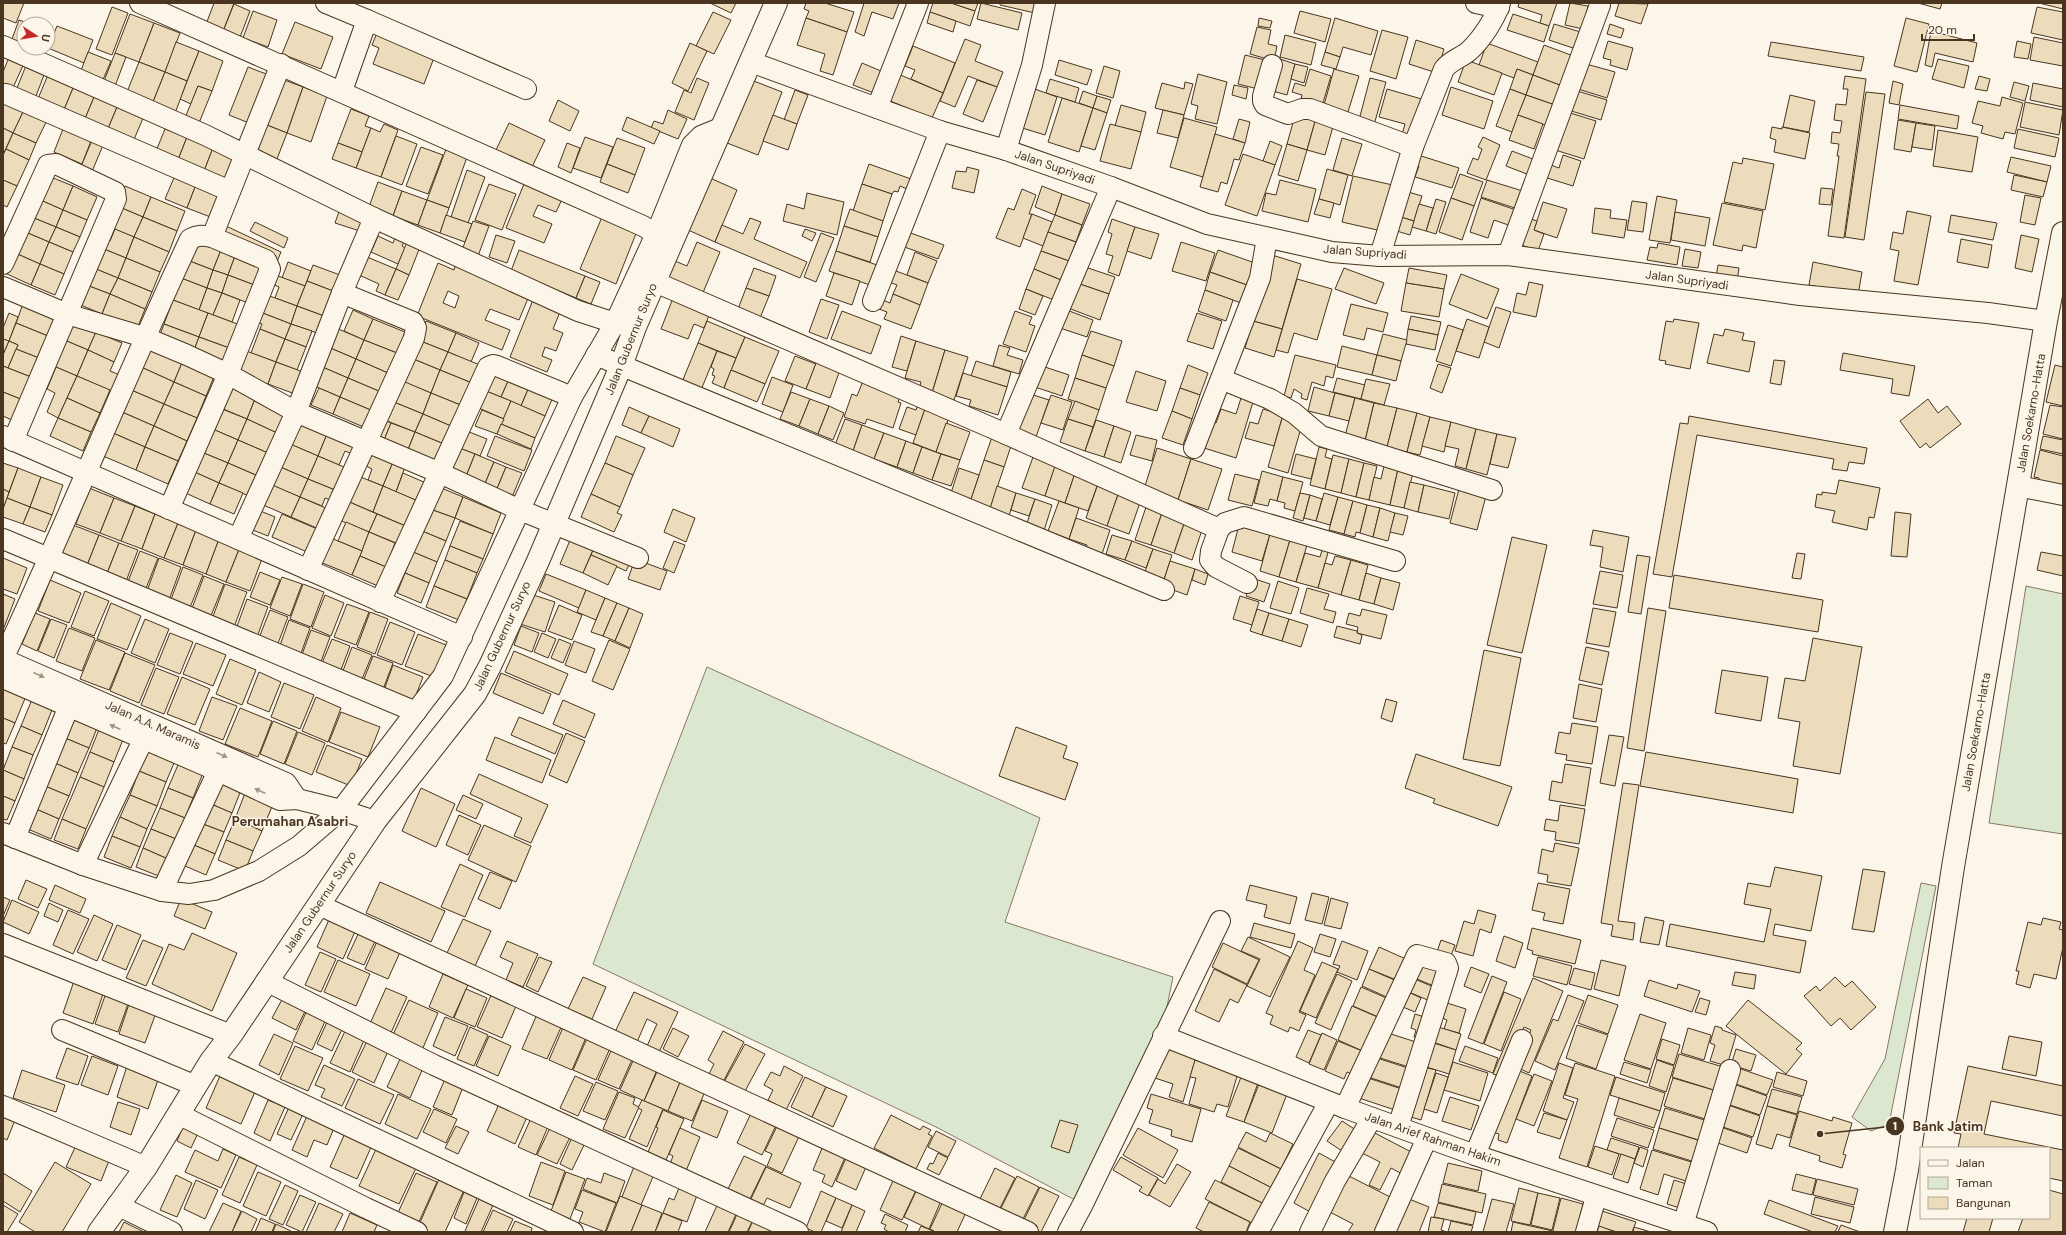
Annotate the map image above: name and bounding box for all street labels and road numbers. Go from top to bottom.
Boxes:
street label: Jalan Supriyadi [1013,146,1097,188]
street label: Jalan Supriyadi [1323,241,1407,263]
street label: Jalan Supriyadi [1644,266,1730,294]
street label: Jalan Gubernur Suryo [601,281,661,397]
street label: Jalan Soekarno-Hatta [2013,352,2049,474]
street label: Jalan Gubernur Suryo [470,578,534,694]
street label: Jalan Soekarno-Hatta [1958,671,1994,793]
street label: Jalan A.A. Maramis [103,697,203,753]
street label: Jalan Gubernur Suryo [280,848,360,956]
street label: Jalan Arief Rahman Hakim [1363,1108,1503,1170]

